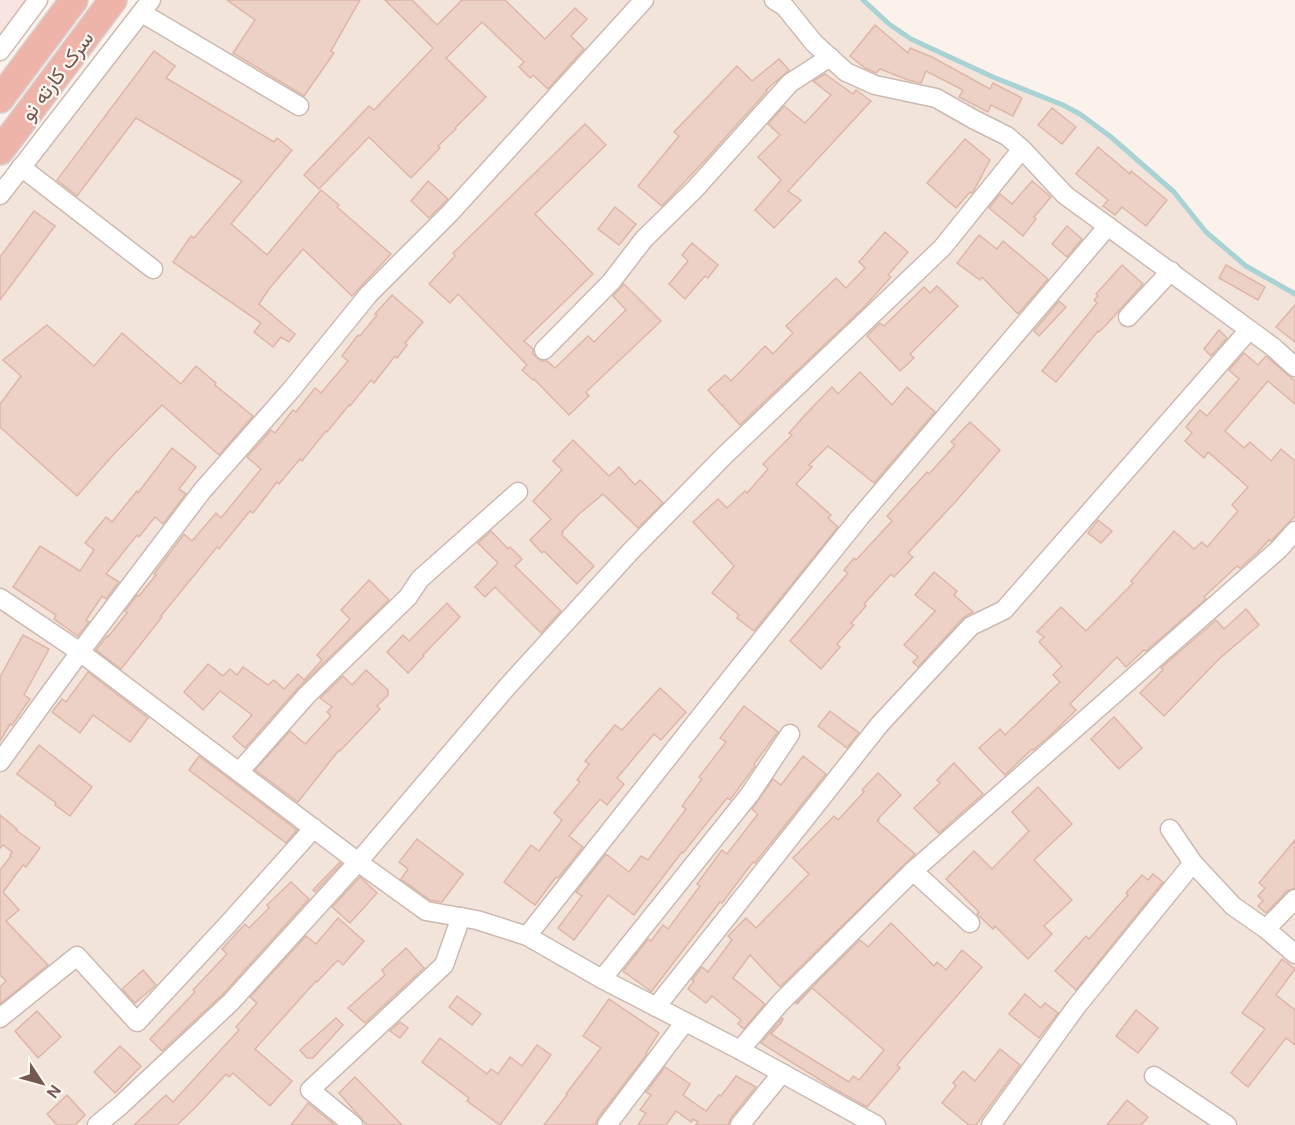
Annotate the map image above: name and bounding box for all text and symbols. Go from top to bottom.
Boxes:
street label: سرک کارته نو [14,25,100,127]
north arrow [12,1053,72,1113]
text: N [42,1081,66,1102]

